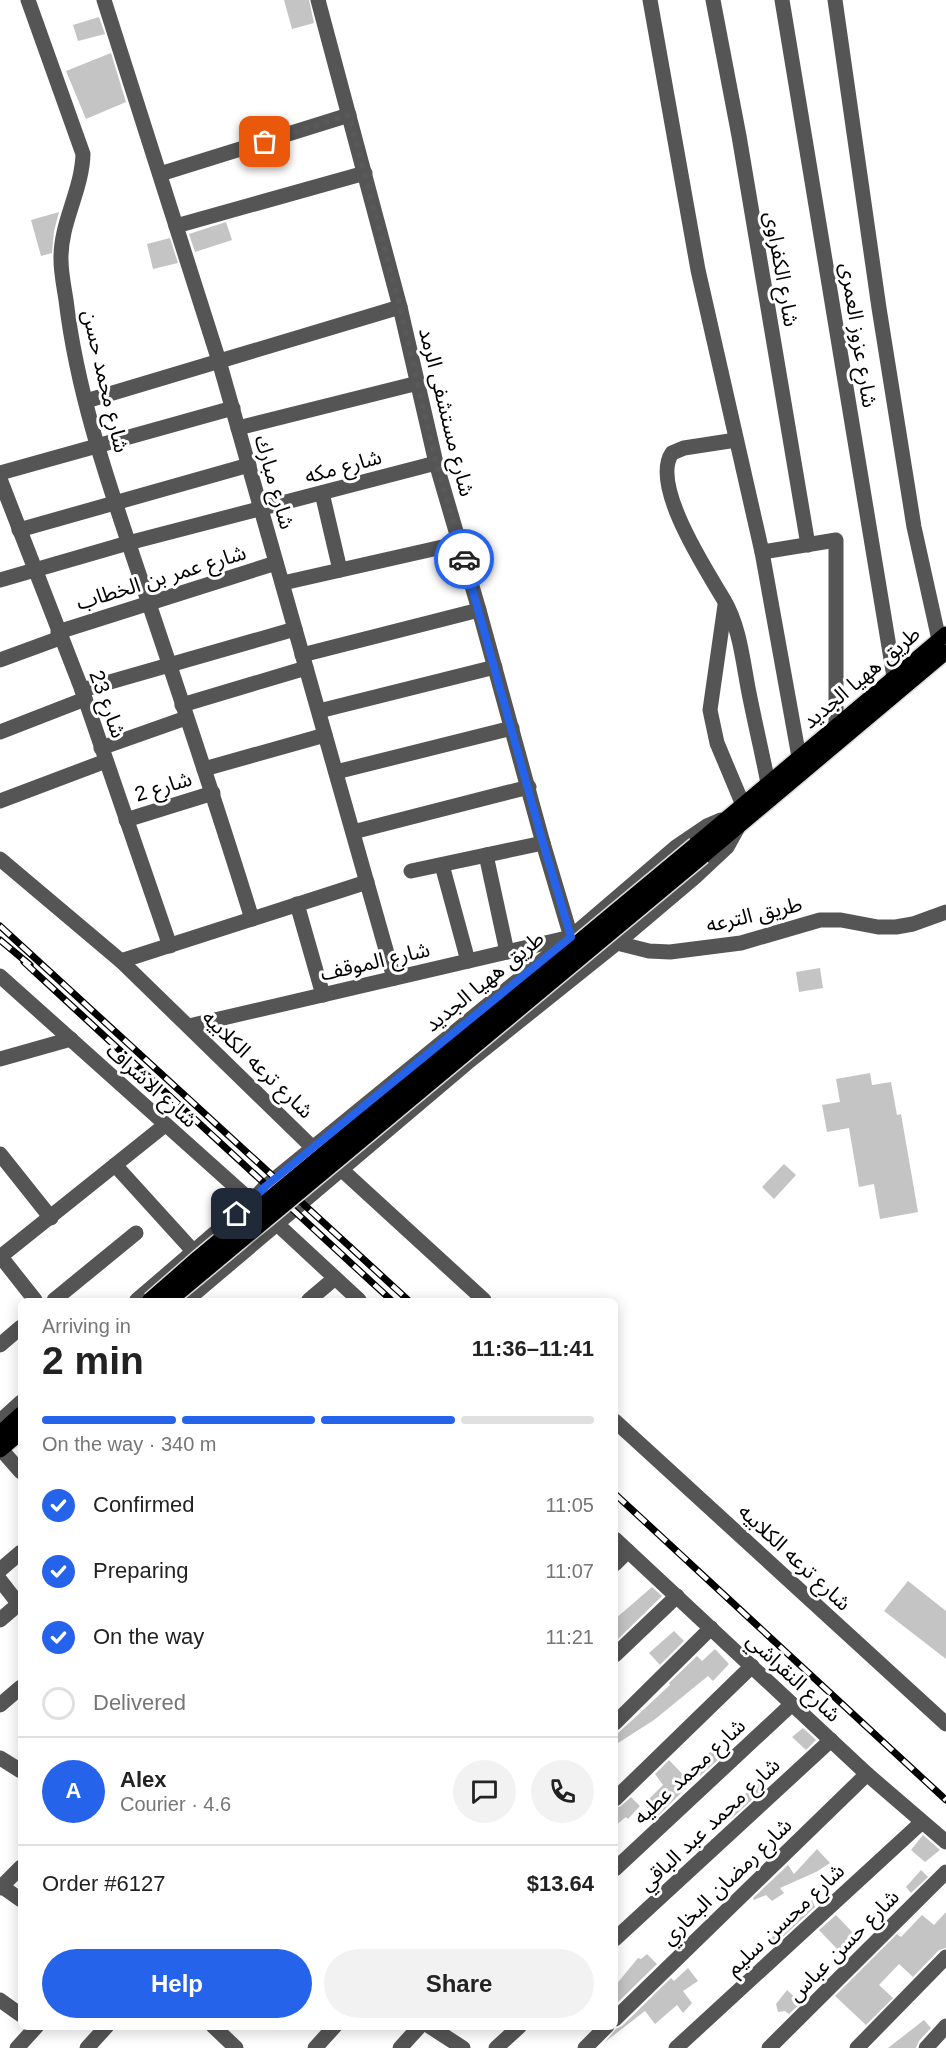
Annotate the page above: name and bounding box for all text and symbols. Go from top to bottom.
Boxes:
pin [239,116,290,167]
icon: bag [248,125,281,158]
street label: شارع الكفراوى [757,210,803,329]
street label: شارع عزوز العمرى [832,261,882,410]
street label: شارع محمد حسن [74,307,134,456]
street label: شارع مستشفى الرمد [411,325,479,500]
street label: شارع مبارك [247,432,299,533]
street label: شارع مكه [302,445,385,491]
courier [434,529,494,589]
street label: شارع عمر بن الخطاب [73,540,250,618]
icon: car [448,543,481,576]
street label: طريق ههيا الجديد [798,621,926,734]
street label: شارع 23 [81,667,131,742]
street label: شارع 2 [132,766,195,809]
street label: طريق الترعه [704,892,805,938]
street label: طريق ههيا الجديد [420,926,549,1037]
street label: شارع الموقف [318,937,433,989]
street label: شارع ترعه الكلابيه [195,1005,318,1125]
street label: شارع الاشراف [99,1038,202,1135]
pin [211,1188,262,1239]
icon: home [220,1197,253,1230]
text: Arriving in [42,1315,131,1337]
text: 11:36–11:41 [472,1336,594,1361]
text: 2 min [42,1339,144,1382]
text: On the way · 340 m [42,1433,217,1455]
icon: check [42,1489,75,1522]
text: Confirmed [93,1492,194,1517]
text: 11:05 [545,1494,594,1516]
street label: شارع ترعه الكلابيه [731,1499,856,1618]
icon: check [42,1555,75,1588]
text: Preparing [93,1558,188,1583]
text: 11:07 [545,1560,594,1582]
icon: check [42,1621,75,1654]
text: On the way [93,1624,204,1649]
text: 11:21 [545,1626,594,1648]
street label: شارع النقراشي [739,1628,846,1730]
text: Delivered [93,1690,186,1715]
street label: شارع محمد عطيه [629,1714,752,1831]
street label: شارع محمد عبد الباقي [634,1753,787,1899]
button: chat [453,1760,516,1823]
button: phone [531,1760,594,1823]
text: Alex [120,1767,166,1792]
text: A [66,1778,81,1803]
text: Courier · 4.6 [120,1793,231,1815]
street label: شارع رمضان البخاري [656,1813,799,1952]
street label: شارع محسن سليم [721,1859,851,1982]
text: Order #6127 [42,1871,166,1896]
text: $13.64 [527,1871,594,1896]
street label: شارع حسن عباس [783,1885,906,2008]
button: Help [42,1949,312,2018]
button: Share [324,1949,594,2018]

